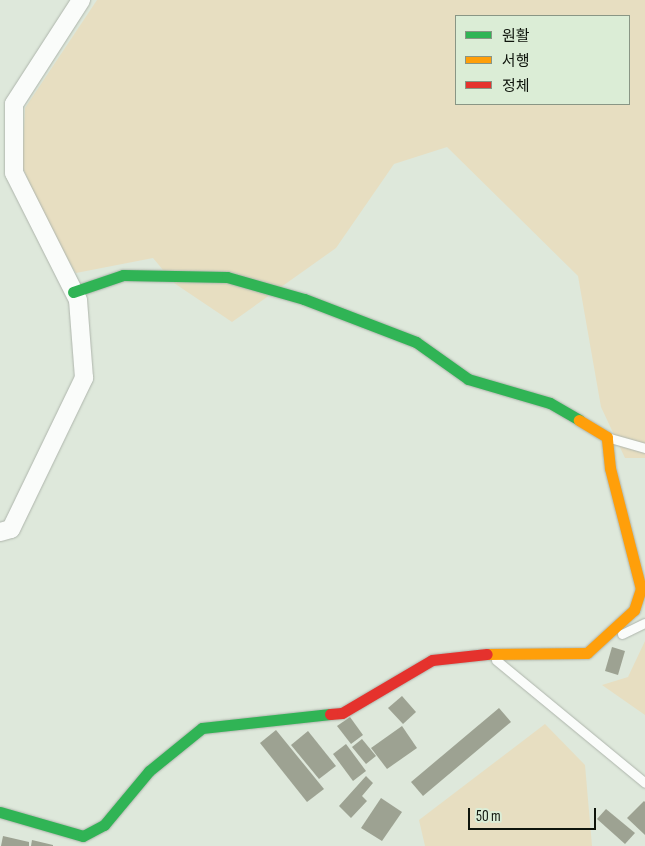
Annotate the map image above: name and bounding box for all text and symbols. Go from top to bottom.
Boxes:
legend [455,15,630,105]
text: 원활 [502,27,530,46]
text: 서행 [502,52,530,71]
text: 정체 [502,77,530,96]
scale bar [470,798,598,830]
text: 50 m [476,807,501,826]

